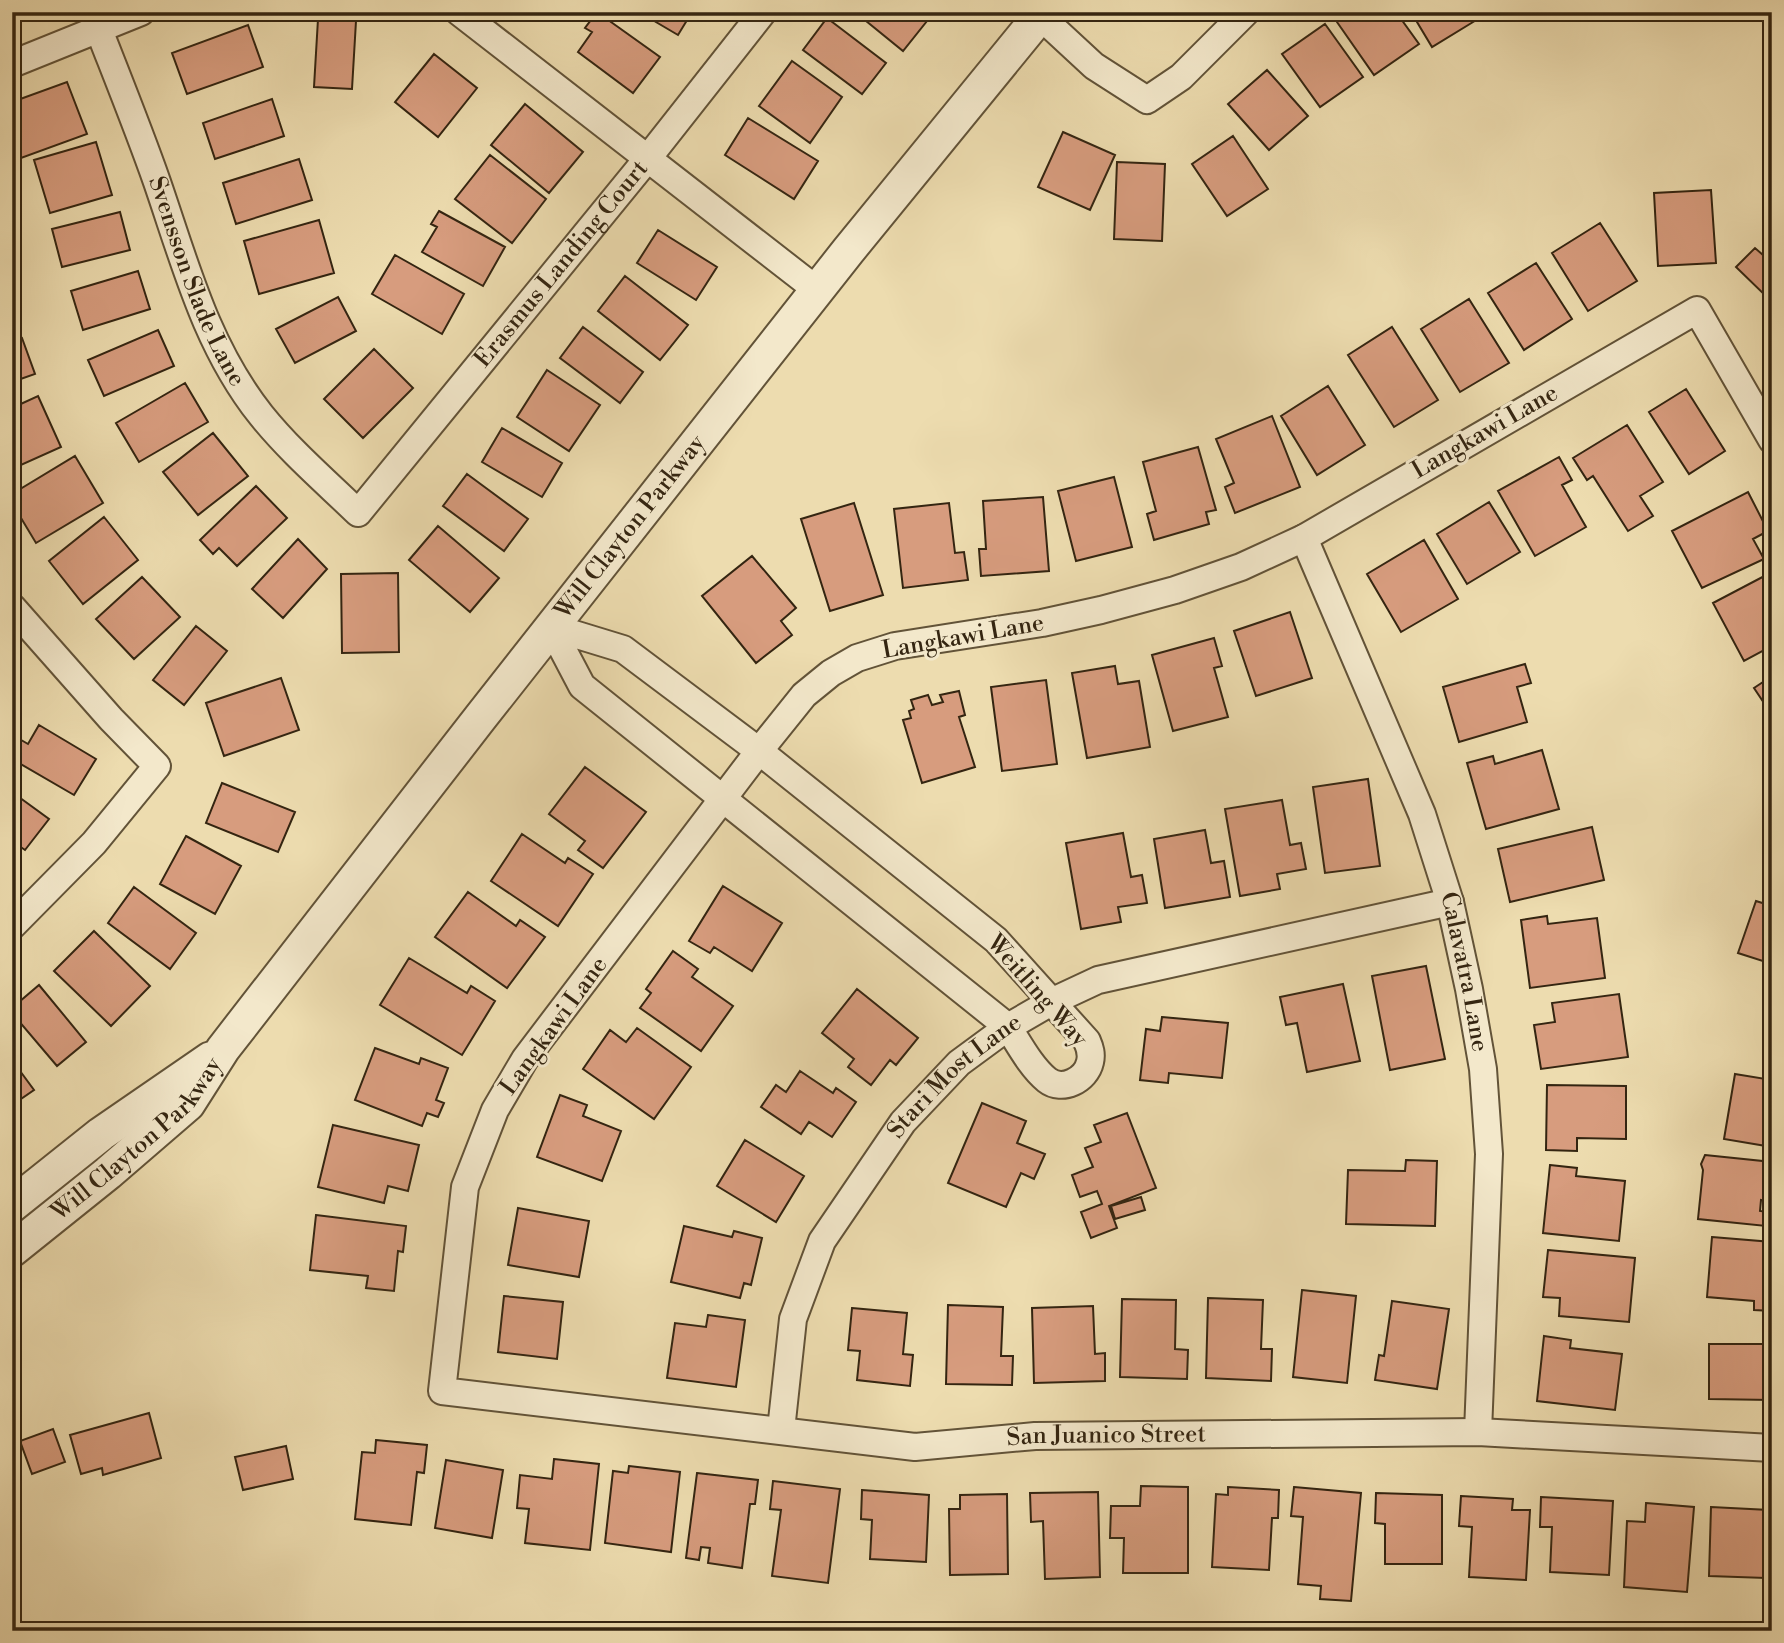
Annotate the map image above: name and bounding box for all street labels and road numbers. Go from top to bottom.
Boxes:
street label: Erasmus Landing Court [468,154,655,374]
street label: Svensson Slade Lane [141,173,252,392]
street label: Langkawi Lane [1407,378,1563,486]
street label: Will Clayton Parkway [548,429,712,626]
street label: Langkawi Lane [880,608,1046,666]
street label: Calavatra Lane [1433,888,1495,1054]
street label: Weitling Way [979,928,1094,1054]
street label: Langkawi Lane [494,951,614,1101]
street label: Stari Most Lane [881,1008,1027,1144]
street label: Will Clayton Parkway [45,1051,229,1228]
street label: San Juanico Street [1005,1419,1207,1454]

